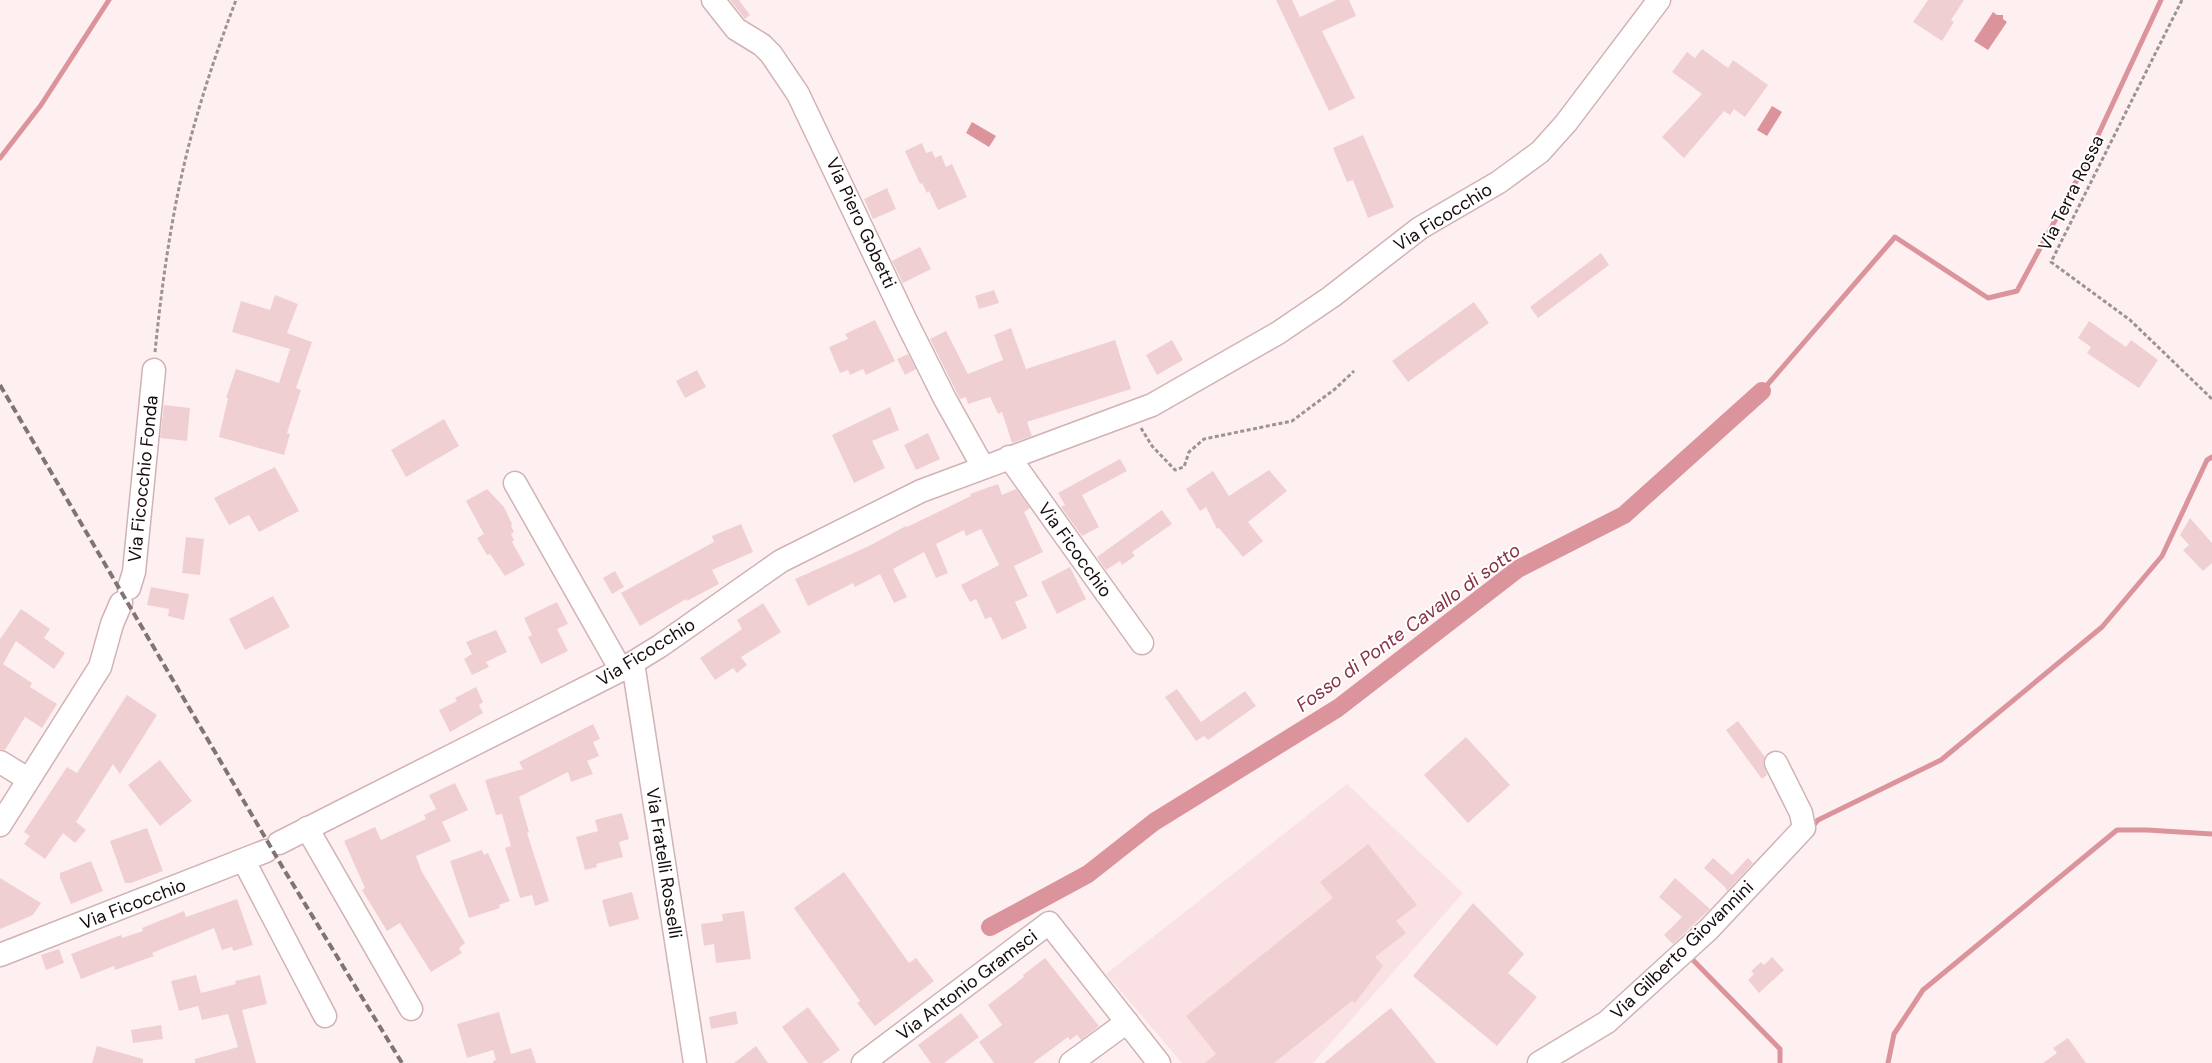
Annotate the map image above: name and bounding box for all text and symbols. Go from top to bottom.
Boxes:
street label: Via Terra Rossa [2033,131,2109,255]
street label: Via Piero Gobetti [820,154,902,292]
street label: Via Ficocchio [1389,177,1497,257]
street label: Via Ficocchio Fonda [122,394,164,564]
street label: Via Ficocchio [1032,498,1118,602]
water label: Fosso di Ponte Cavallo di sotto [1291,537,1525,717]
street label: Via Ficocchio [592,612,700,692]
street label: Via Fratelli Rosselli [640,786,688,940]
street label: Via Ficocchio [77,873,189,935]
street label: Via Gilberto Giovannini [1605,875,1759,1025]
street label: Via Antonio Gramsci [892,924,1042,1046]

